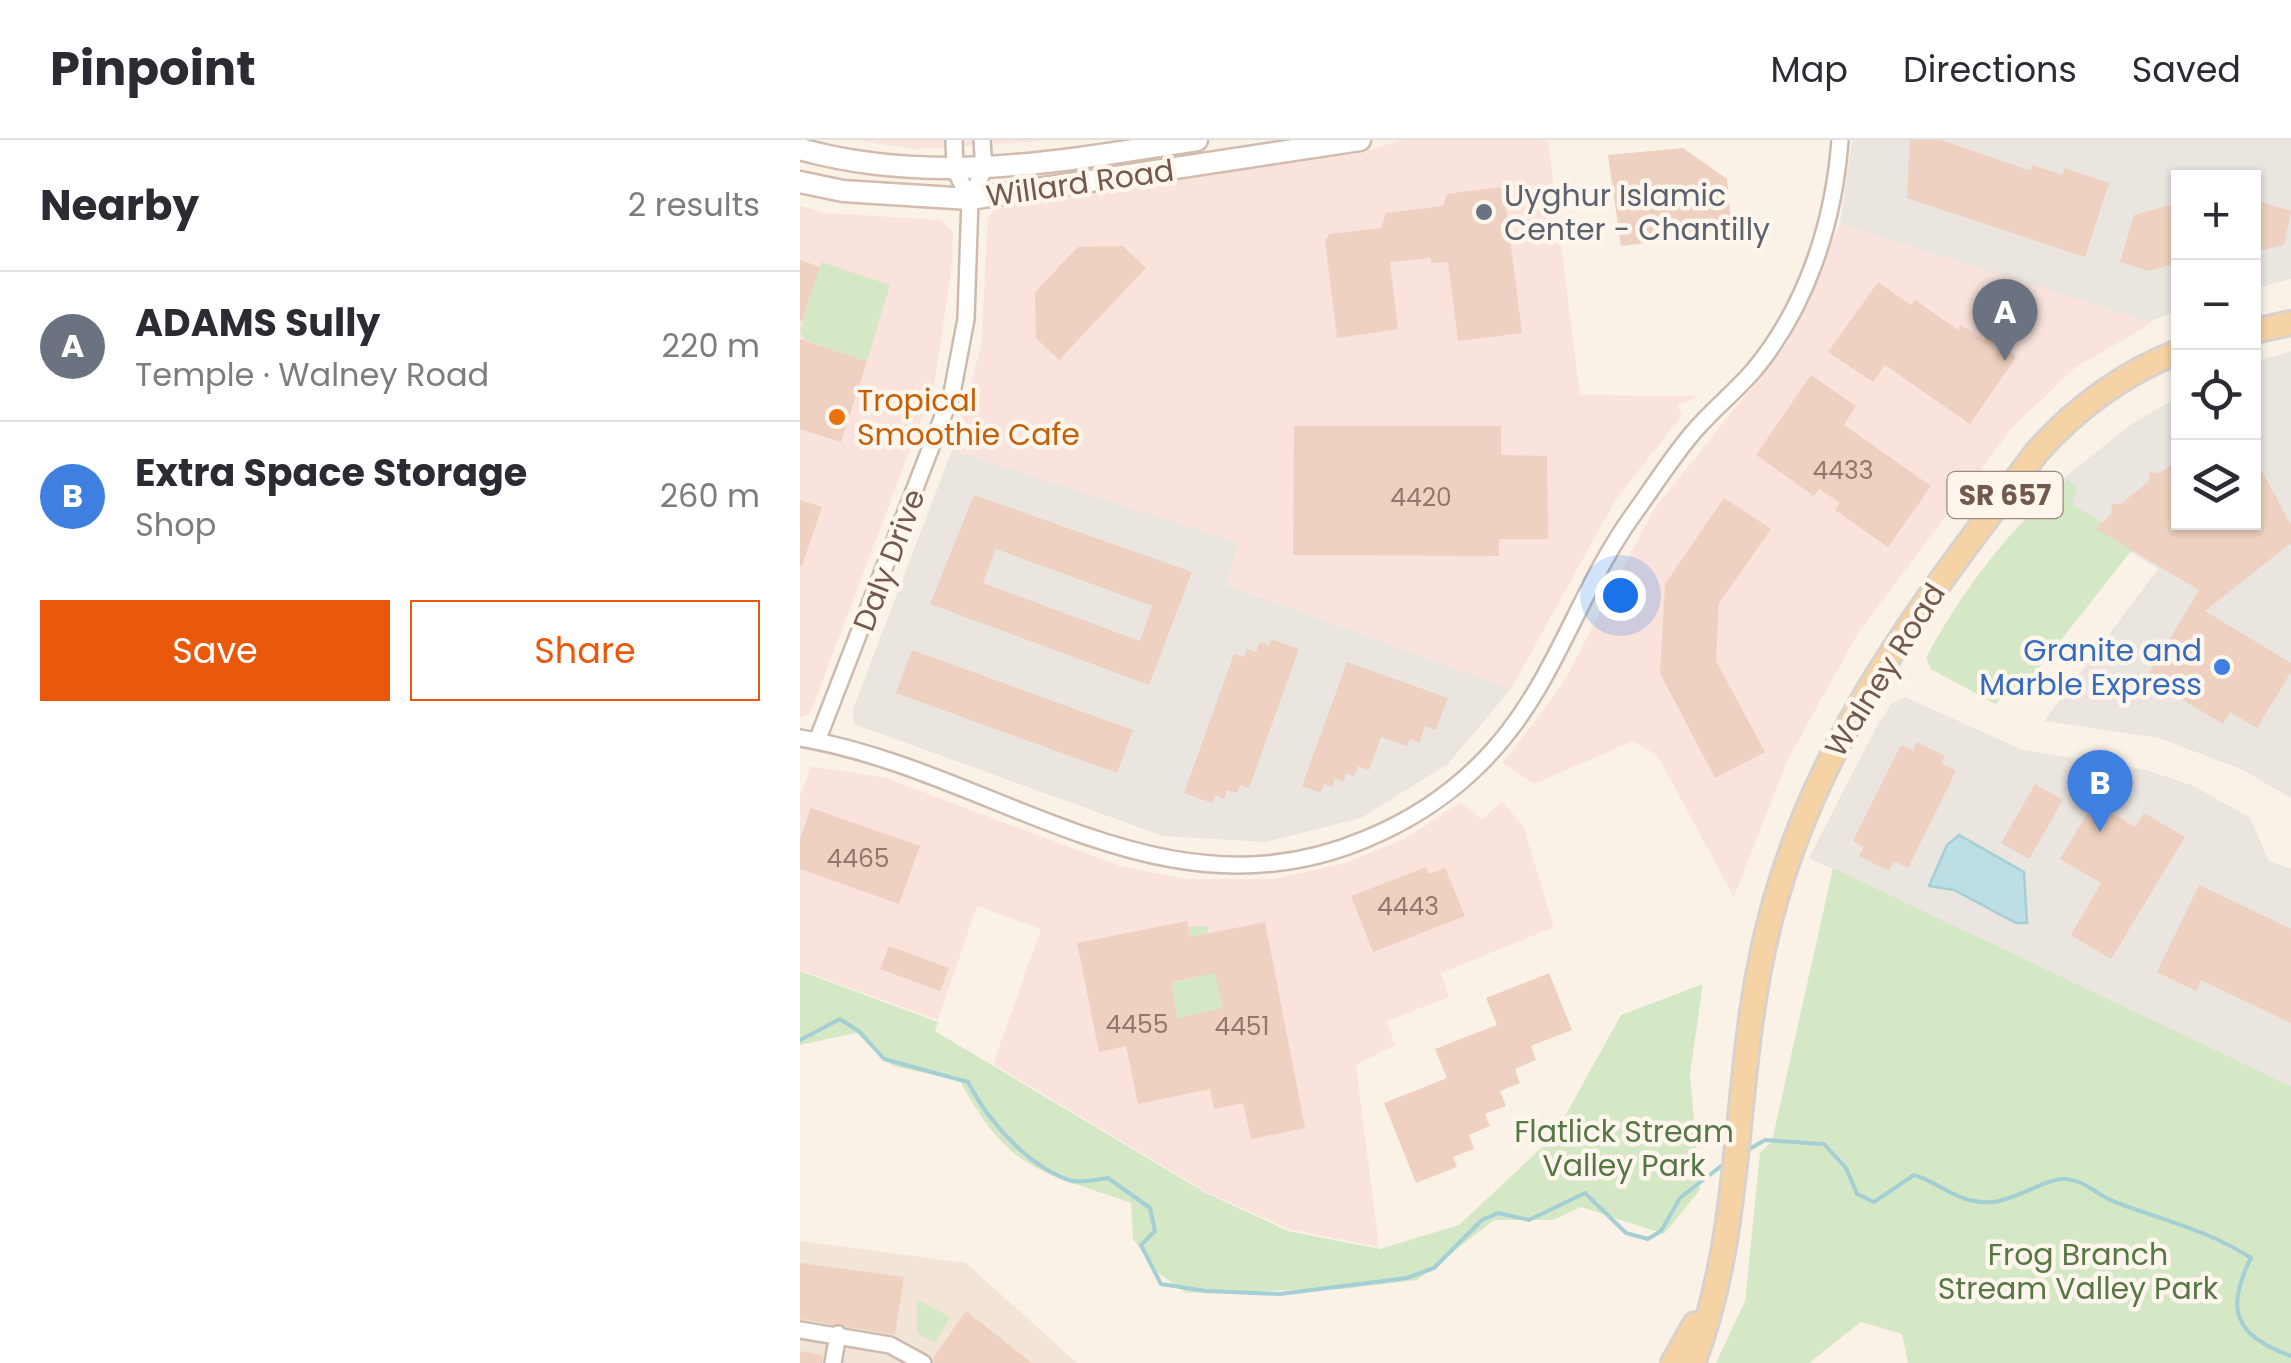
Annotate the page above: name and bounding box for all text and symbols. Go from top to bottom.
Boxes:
text: Pinpoint [50,35,256,102]
text: Map [1771,45,1848,94]
text: Directions [1903,45,2077,94]
text: Saved [2132,45,2241,94]
street label: Willard Road [983,149,1177,217]
map controls [2171,170,2261,530]
button: + [2171,170,2261,260]
place label: Uyghur Islamic Center - Chantilly [1504,174,1770,251]
text: Nearby [40,176,199,235]
text: 2 results [628,182,760,227]
marker: Uyghur Islamic Center - Chantilly [1473,201,1495,223]
button: − [2171,260,2261,350]
pin: A [1972,278,2038,361]
text: ADAMS Sully [135,296,380,349]
text: A [61,323,84,368]
text: 220 m [662,323,760,368]
button: locate [2171,350,2261,440]
text: Temple · Walney Road [135,352,489,397]
place label: Tropical Smoothie Cafe [857,379,1080,456]
marker: Tropical Smoothie Cafe [826,406,848,428]
button: layers [2171,440,2261,530]
text: Extra Space Storage [135,446,527,499]
house number: 4433 [1813,453,1873,488]
road number: SR 657 [1948,472,2062,518]
text: B [62,473,83,518]
text: 260 m [660,473,760,518]
house number: 4420 [1390,480,1452,515]
street label: Daly Drive [842,483,936,637]
text: Shop [135,502,216,547]
your location [1595,570,1646,621]
street label: Walney Road [1814,575,1956,765]
button: Save [40,600,390,701]
button: Share [410,600,760,701]
place label: Granite and Marble Express [1979,629,2202,706]
marker: Granite and Marble Express [2211,656,2233,678]
pin: B [2068,750,2132,832]
house number: 4465 [826,841,890,876]
house number: 4443 [1377,889,1439,924]
house number: 4455 [1106,1007,1168,1042]
house number: 4451 [1214,1009,1270,1044]
park label: Flatlick Stream Valley Park [1514,1110,1734,1187]
park label: Frog Branch Stream Valley Park [1938,1233,2219,1310]

